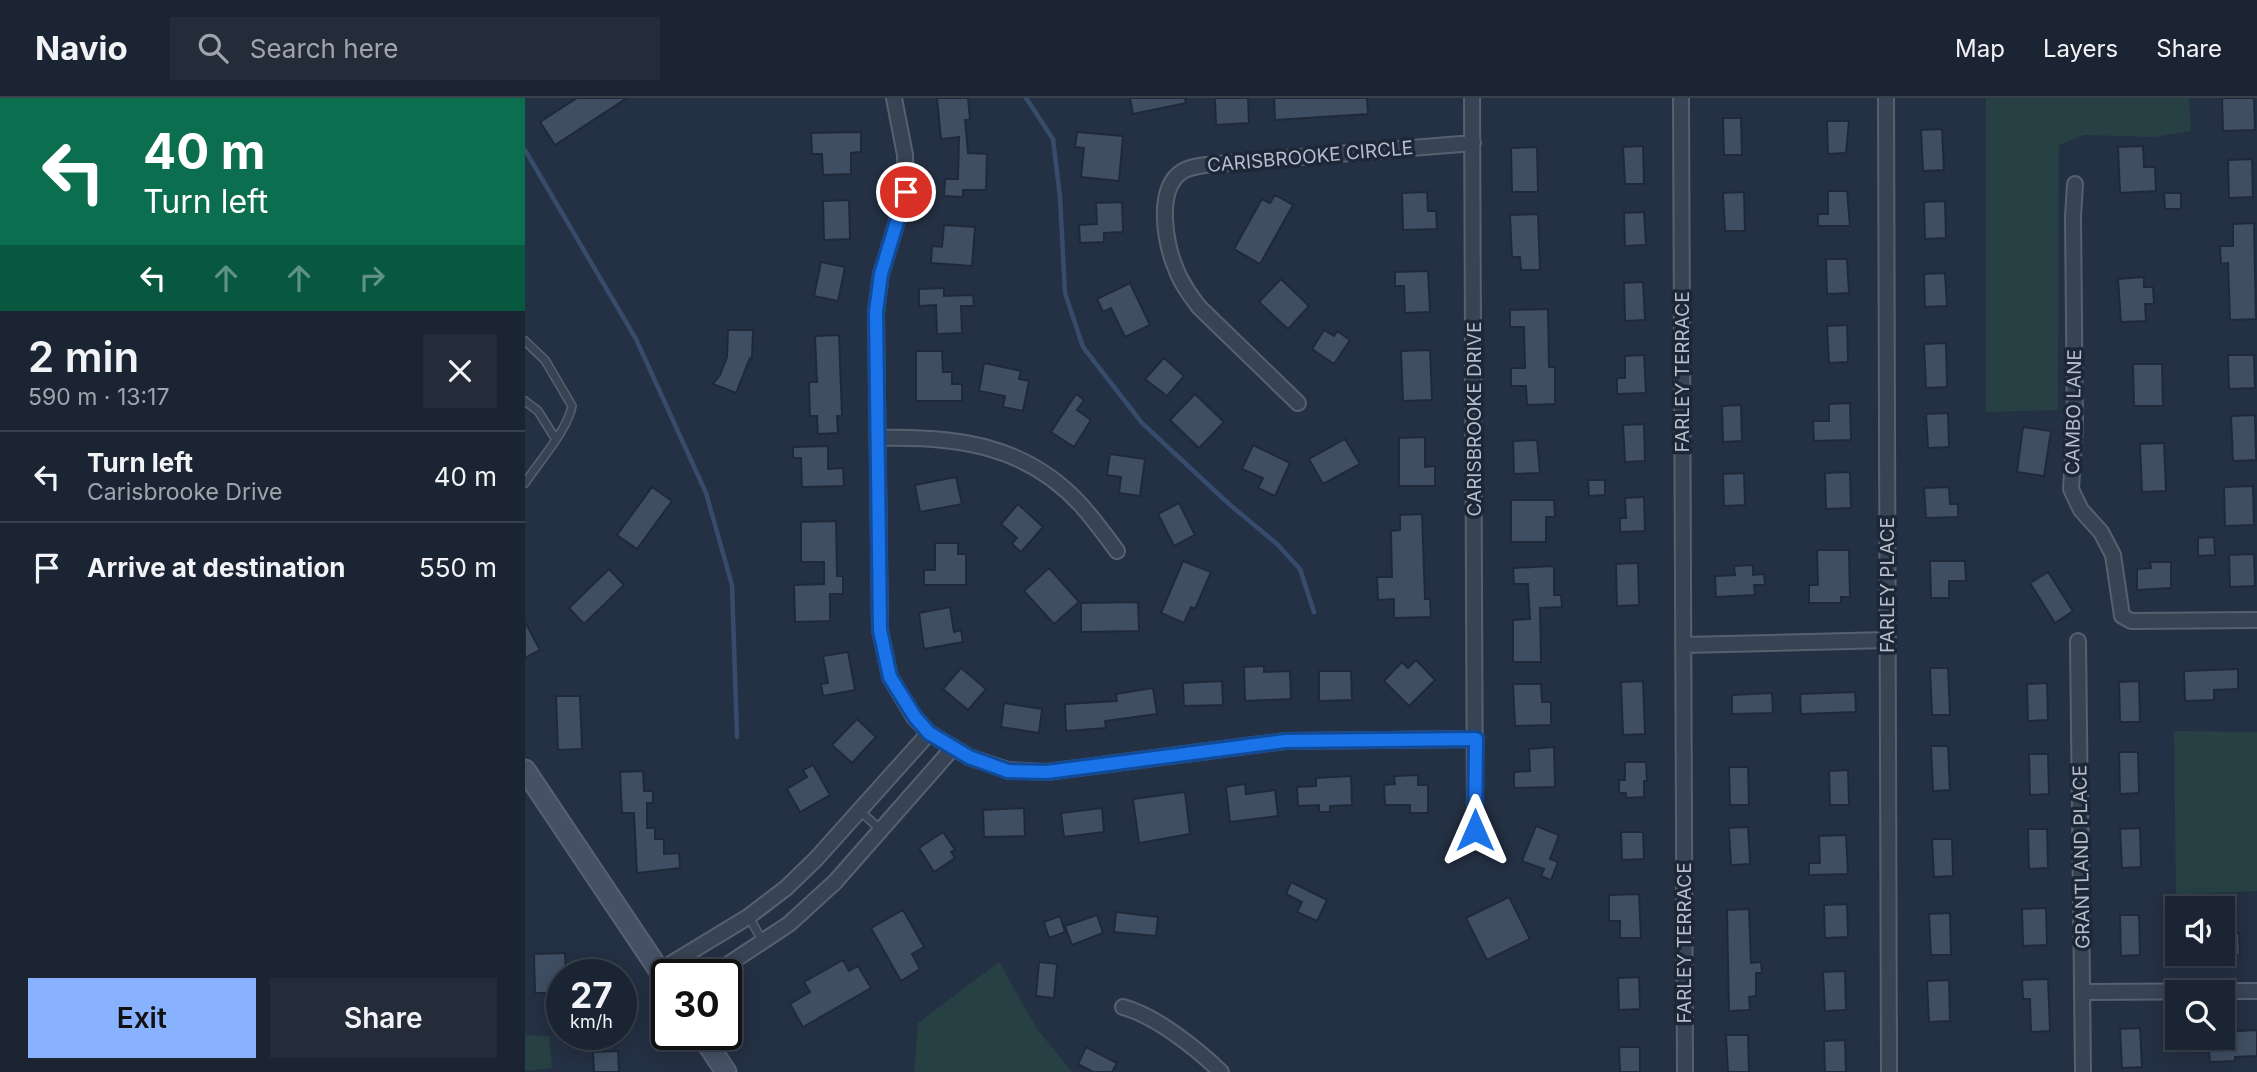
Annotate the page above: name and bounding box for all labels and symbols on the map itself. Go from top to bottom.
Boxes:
street label: CARISBROOKE CIRCLE [1206,136,1414,177]
pin [876,162,936,222]
street label: FARLEY TERRACE [1671,291,1694,453]
street label: CARISBROOKE DRIVE [1463,322,1486,516]
street label: CAMBO LANE [2061,349,2086,475]
street label: FARLEY PLACE [1876,517,1899,653]
street label: GRANTLAND PLACE [2068,765,2095,949]
position arrow [1438,793,1512,867]
street label: FARLEY TERRACE [1673,862,1696,1024]
speed limit sign: 30 [651,959,742,1050]

